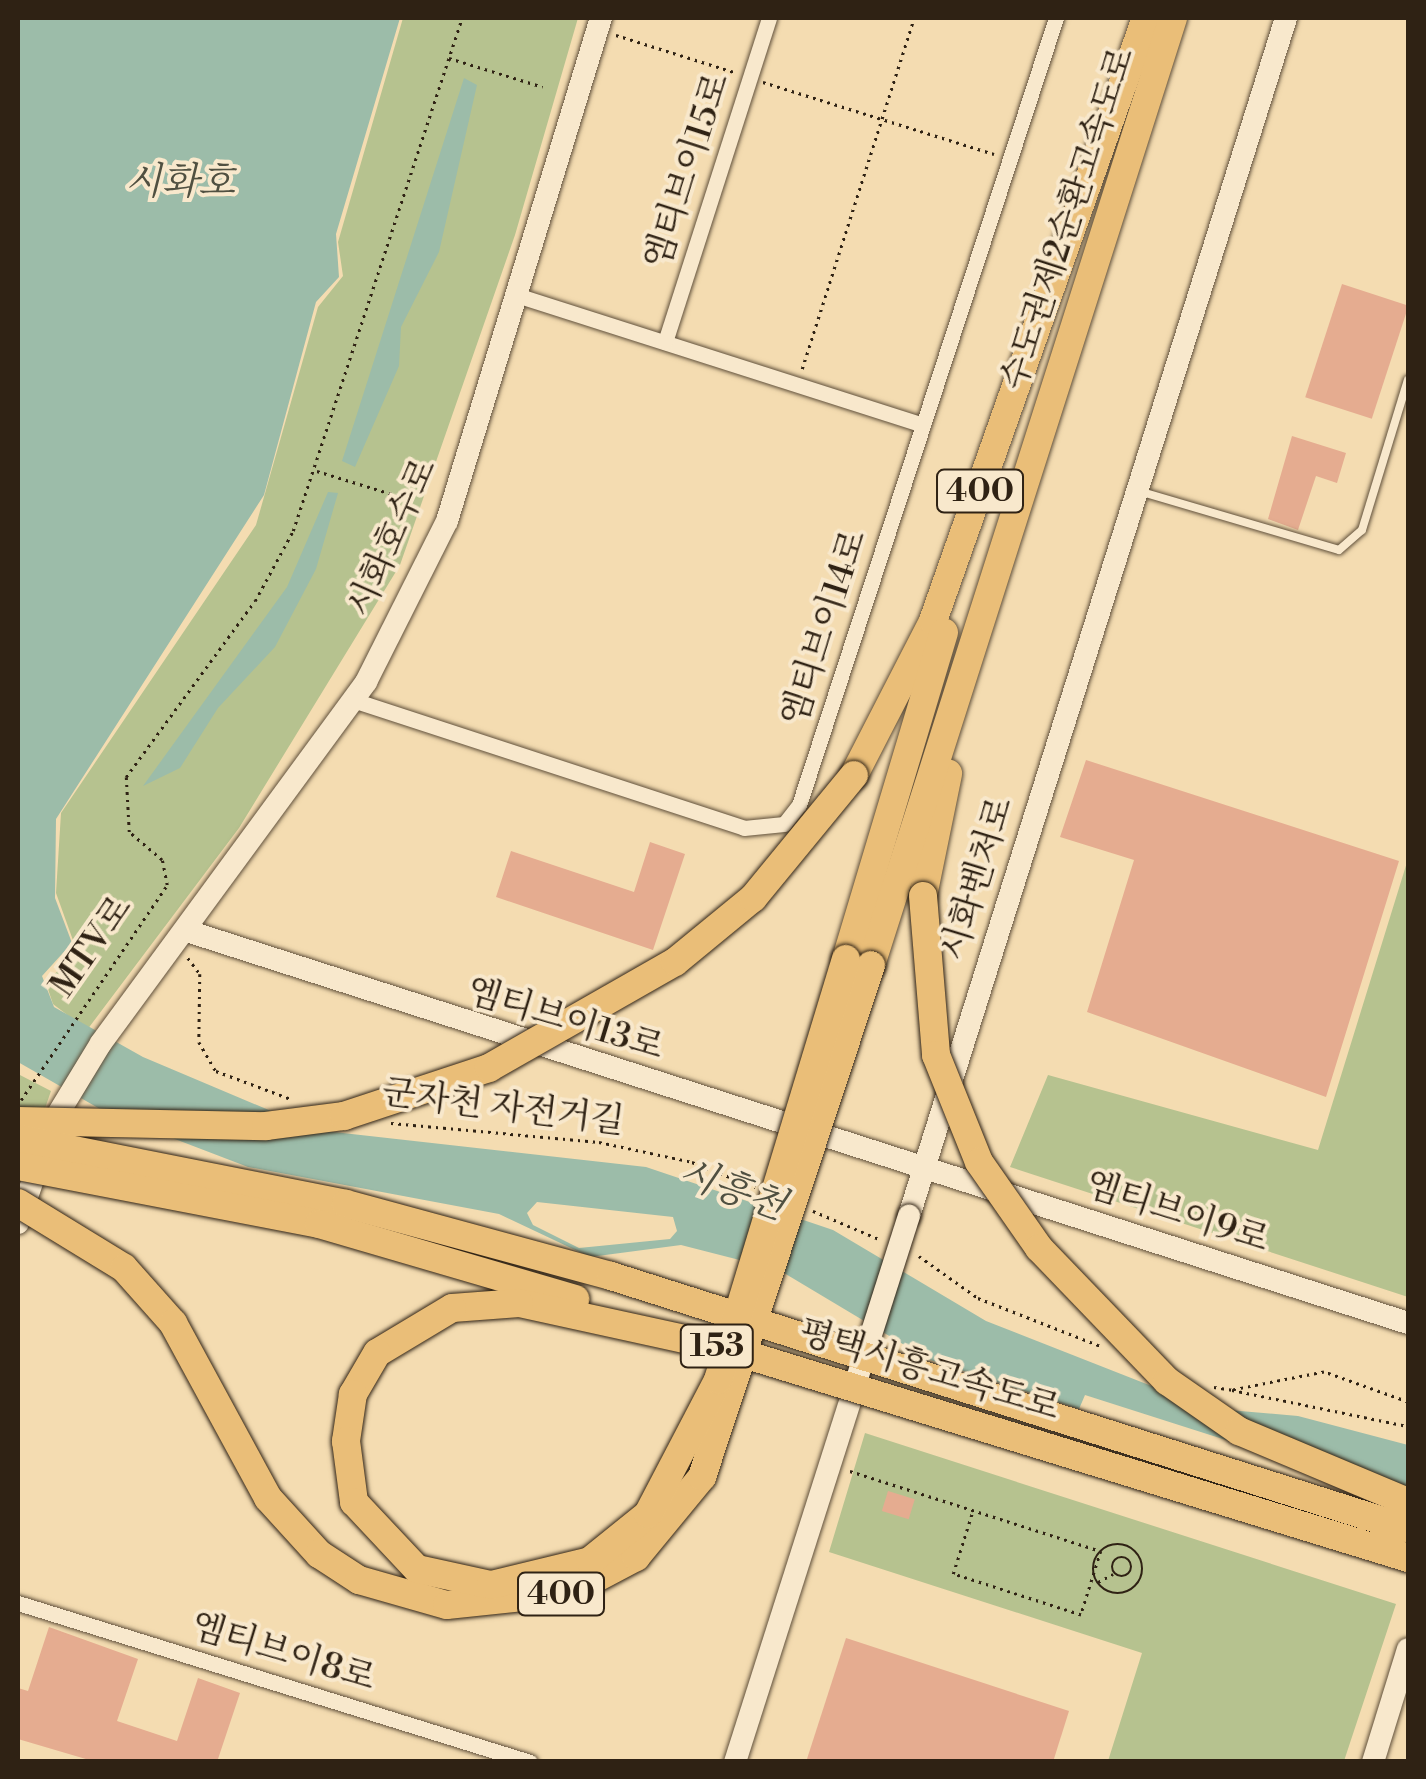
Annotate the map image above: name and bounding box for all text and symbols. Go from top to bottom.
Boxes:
street label: 수도권제2순환고속도로 [994,42,1144,396]
street label: 엠티브이15로 [637,68,739,274]
water label: 시화호 [125,160,235,206]
street label: 시화호수로 [339,452,447,624]
road number: 400 [935,464,1025,518]
street label: 엠티브이14로 [774,525,876,731]
street label: 시화벤처로 [933,792,1023,966]
street label: MTV로 [42,888,142,1006]
street label: 엠티브이13로 [462,970,668,1070]
street label: 군자천 자전거길 [379,1072,627,1144]
water label: 시흥천 [672,1150,792,1230]
street label: 엠티브이9로 [1080,1164,1274,1262]
street label: 평택시흥고속도로 [794,1311,1064,1431]
road number: 153 [680,1319,754,1373]
road number: 400 [516,1567,606,1621]
street label: 엠티브이8로 [186,1605,380,1701]

